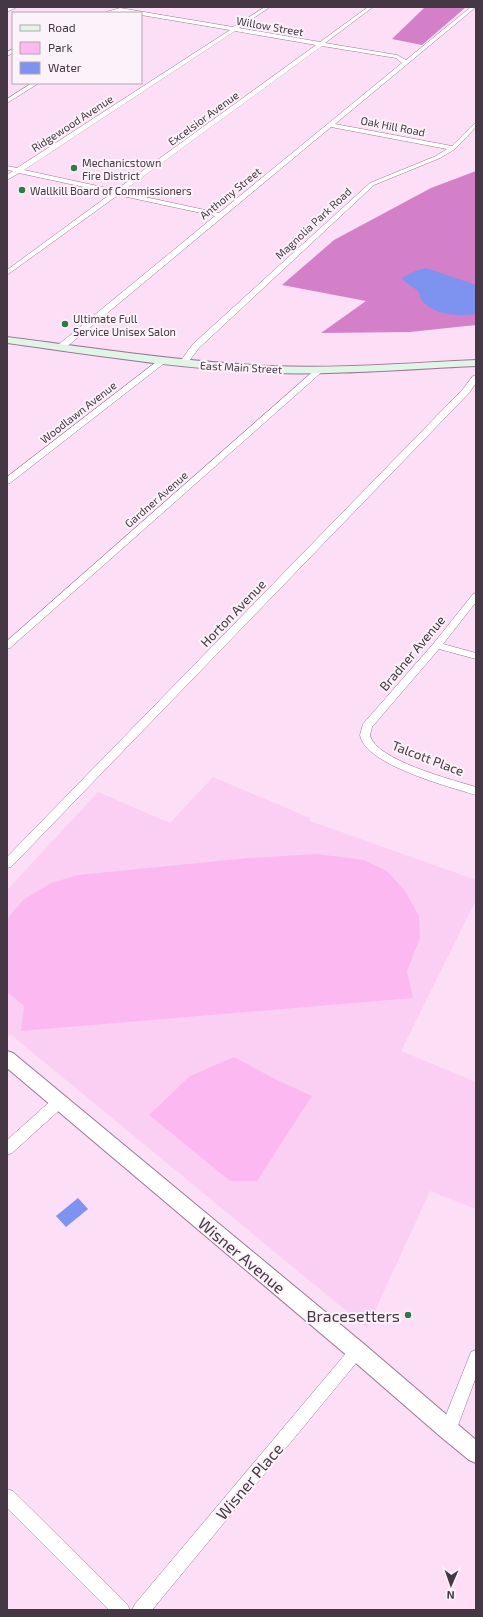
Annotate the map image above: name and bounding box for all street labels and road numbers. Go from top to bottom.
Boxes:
street label: Willow Street [235,14,305,38]
street label: Excelsior Avenue [165,88,241,148]
street label: Ridgewood Avenue [29,92,115,154]
street label: Oak Hill Road [360,113,426,139]
street label: Anthony Street [197,164,263,222]
street label: Magnolia Park Road [272,184,354,262]
street label: East Main Street [200,358,282,376]
street label: Woodlawn Avenue [37,378,119,446]
street label: Gardner Avenue [122,468,190,530]
street label: Horton Avenue [197,576,269,650]
street label: Bradner Avenue [376,612,448,694]
street label: Talcott Place [390,737,466,779]
street label: Wisner Avenue [195,1213,289,1297]
street label: Wisner Place [211,1439,287,1523]

